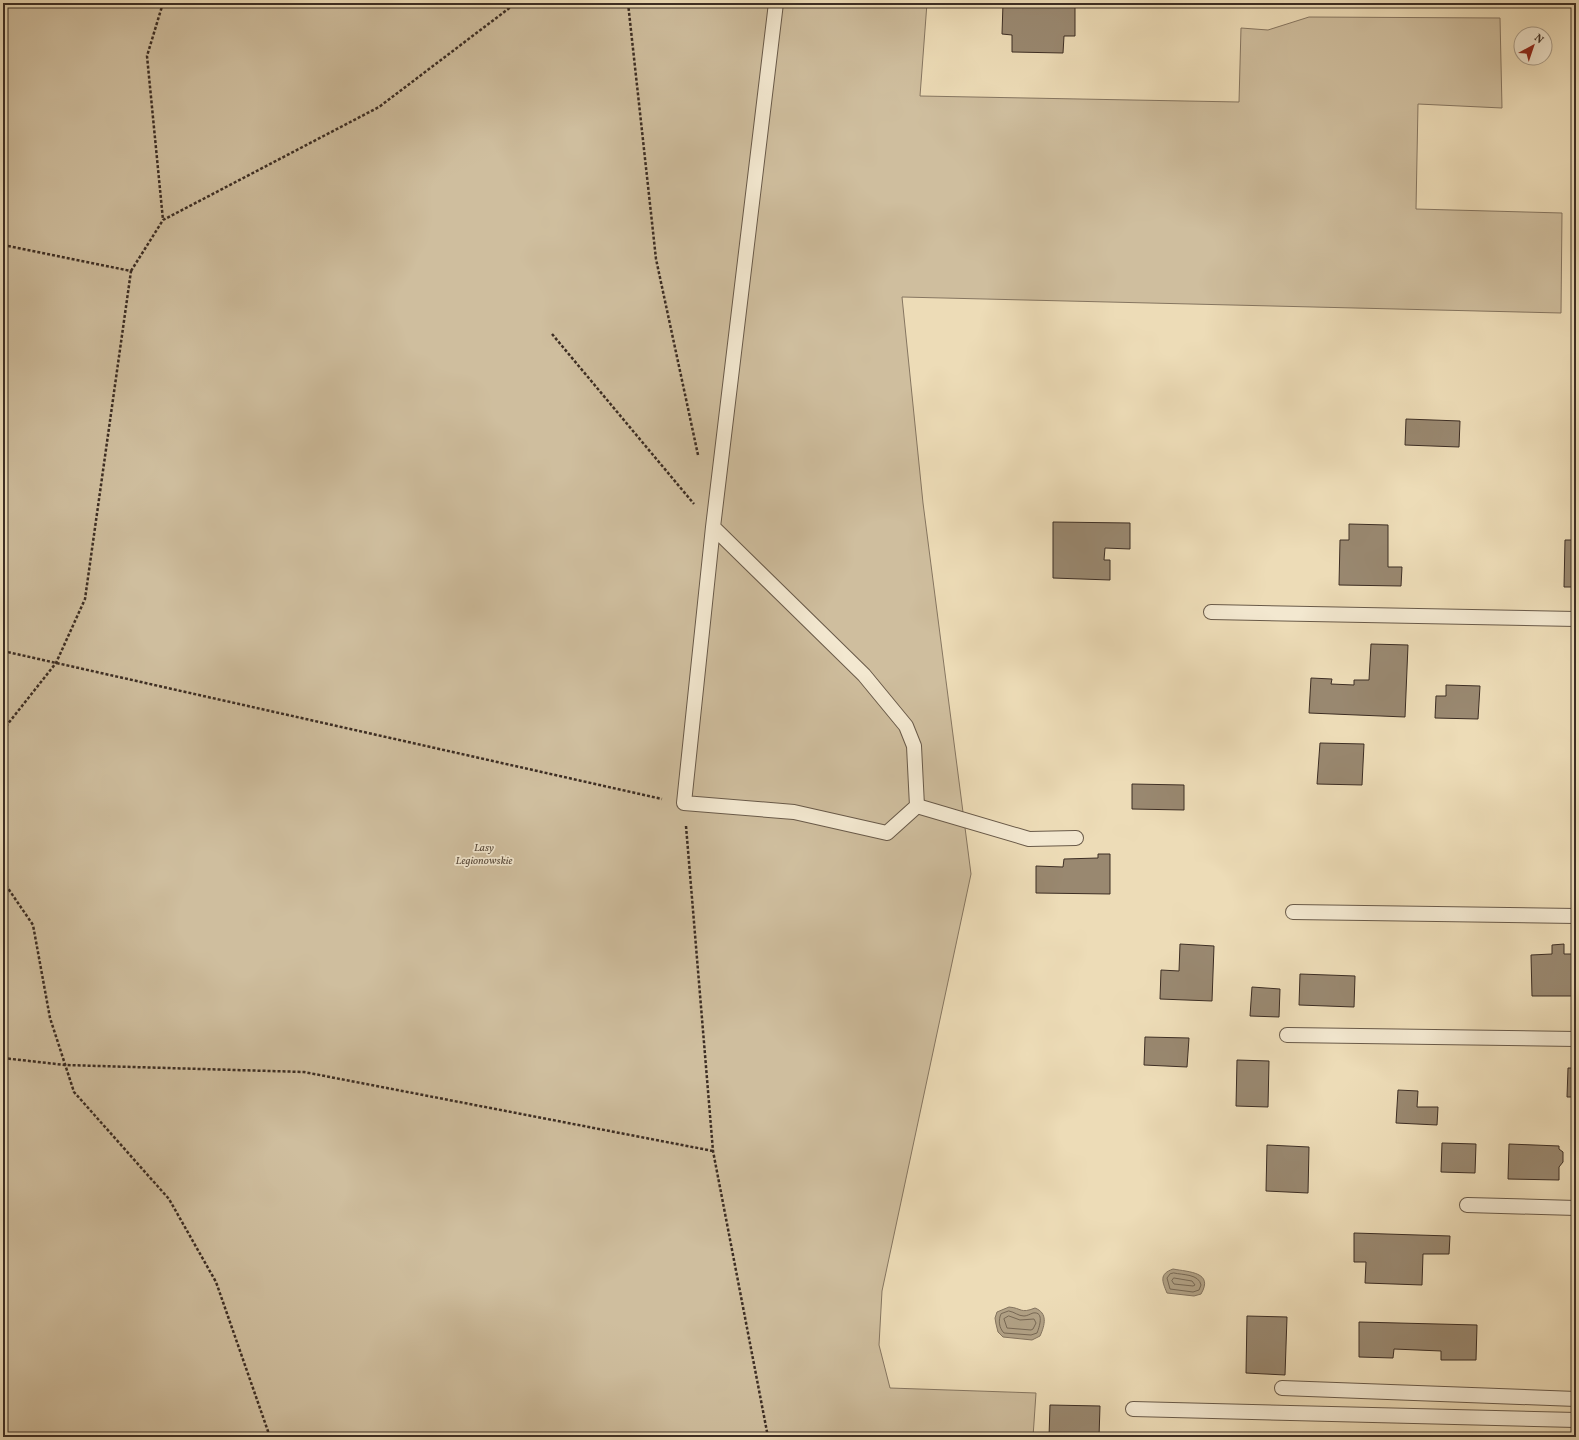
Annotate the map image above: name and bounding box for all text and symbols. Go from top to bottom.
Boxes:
north arrow [1513,26,1553,66]
text: N [1531,31,1546,48]
park label: Lasy Legionowskie [456,841,513,869]

